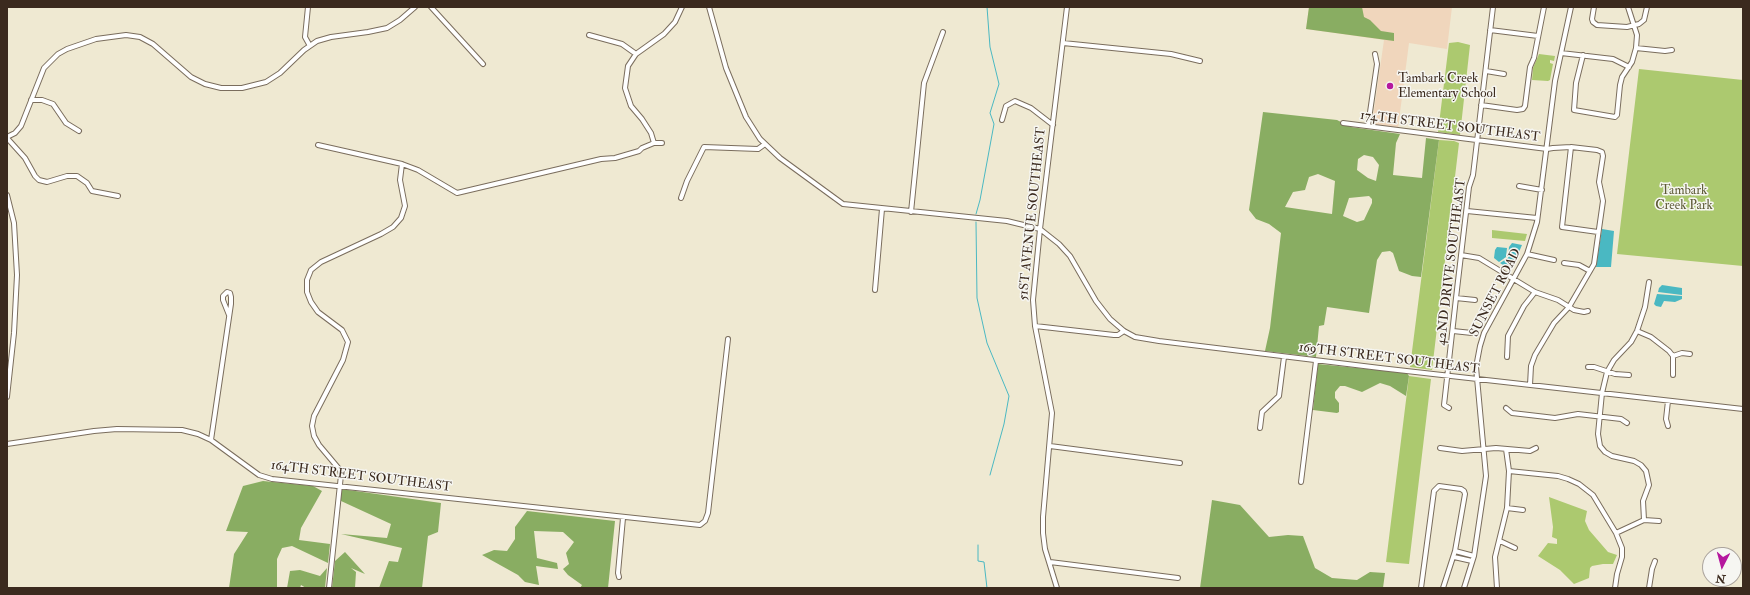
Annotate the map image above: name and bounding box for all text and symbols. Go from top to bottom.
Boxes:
place label: Tambark Creek Elementary School [1398,71,1496,102]
marker: Tambark Creek Elementary School [1385,81,1395,91]
street label: 174TH STREET SOUTHEAST [1359,108,1541,146]
street label: 51ST AVENUE SOUTHEAST [1016,127,1050,301]
street label: 42ND DRIVE SOUTHEAST [1434,178,1470,346]
park label: Tambark Creek Park [1655,183,1713,214]
street label: SUNSET ROAD [1467,246,1525,340]
street label: 169TH STREET SOUTHEAST [1298,340,1480,378]
street label: 164TH STREET SOUTHEAST [270,458,452,496]
north arrow [1702,547,1742,587]
text: N [1715,571,1726,585]

